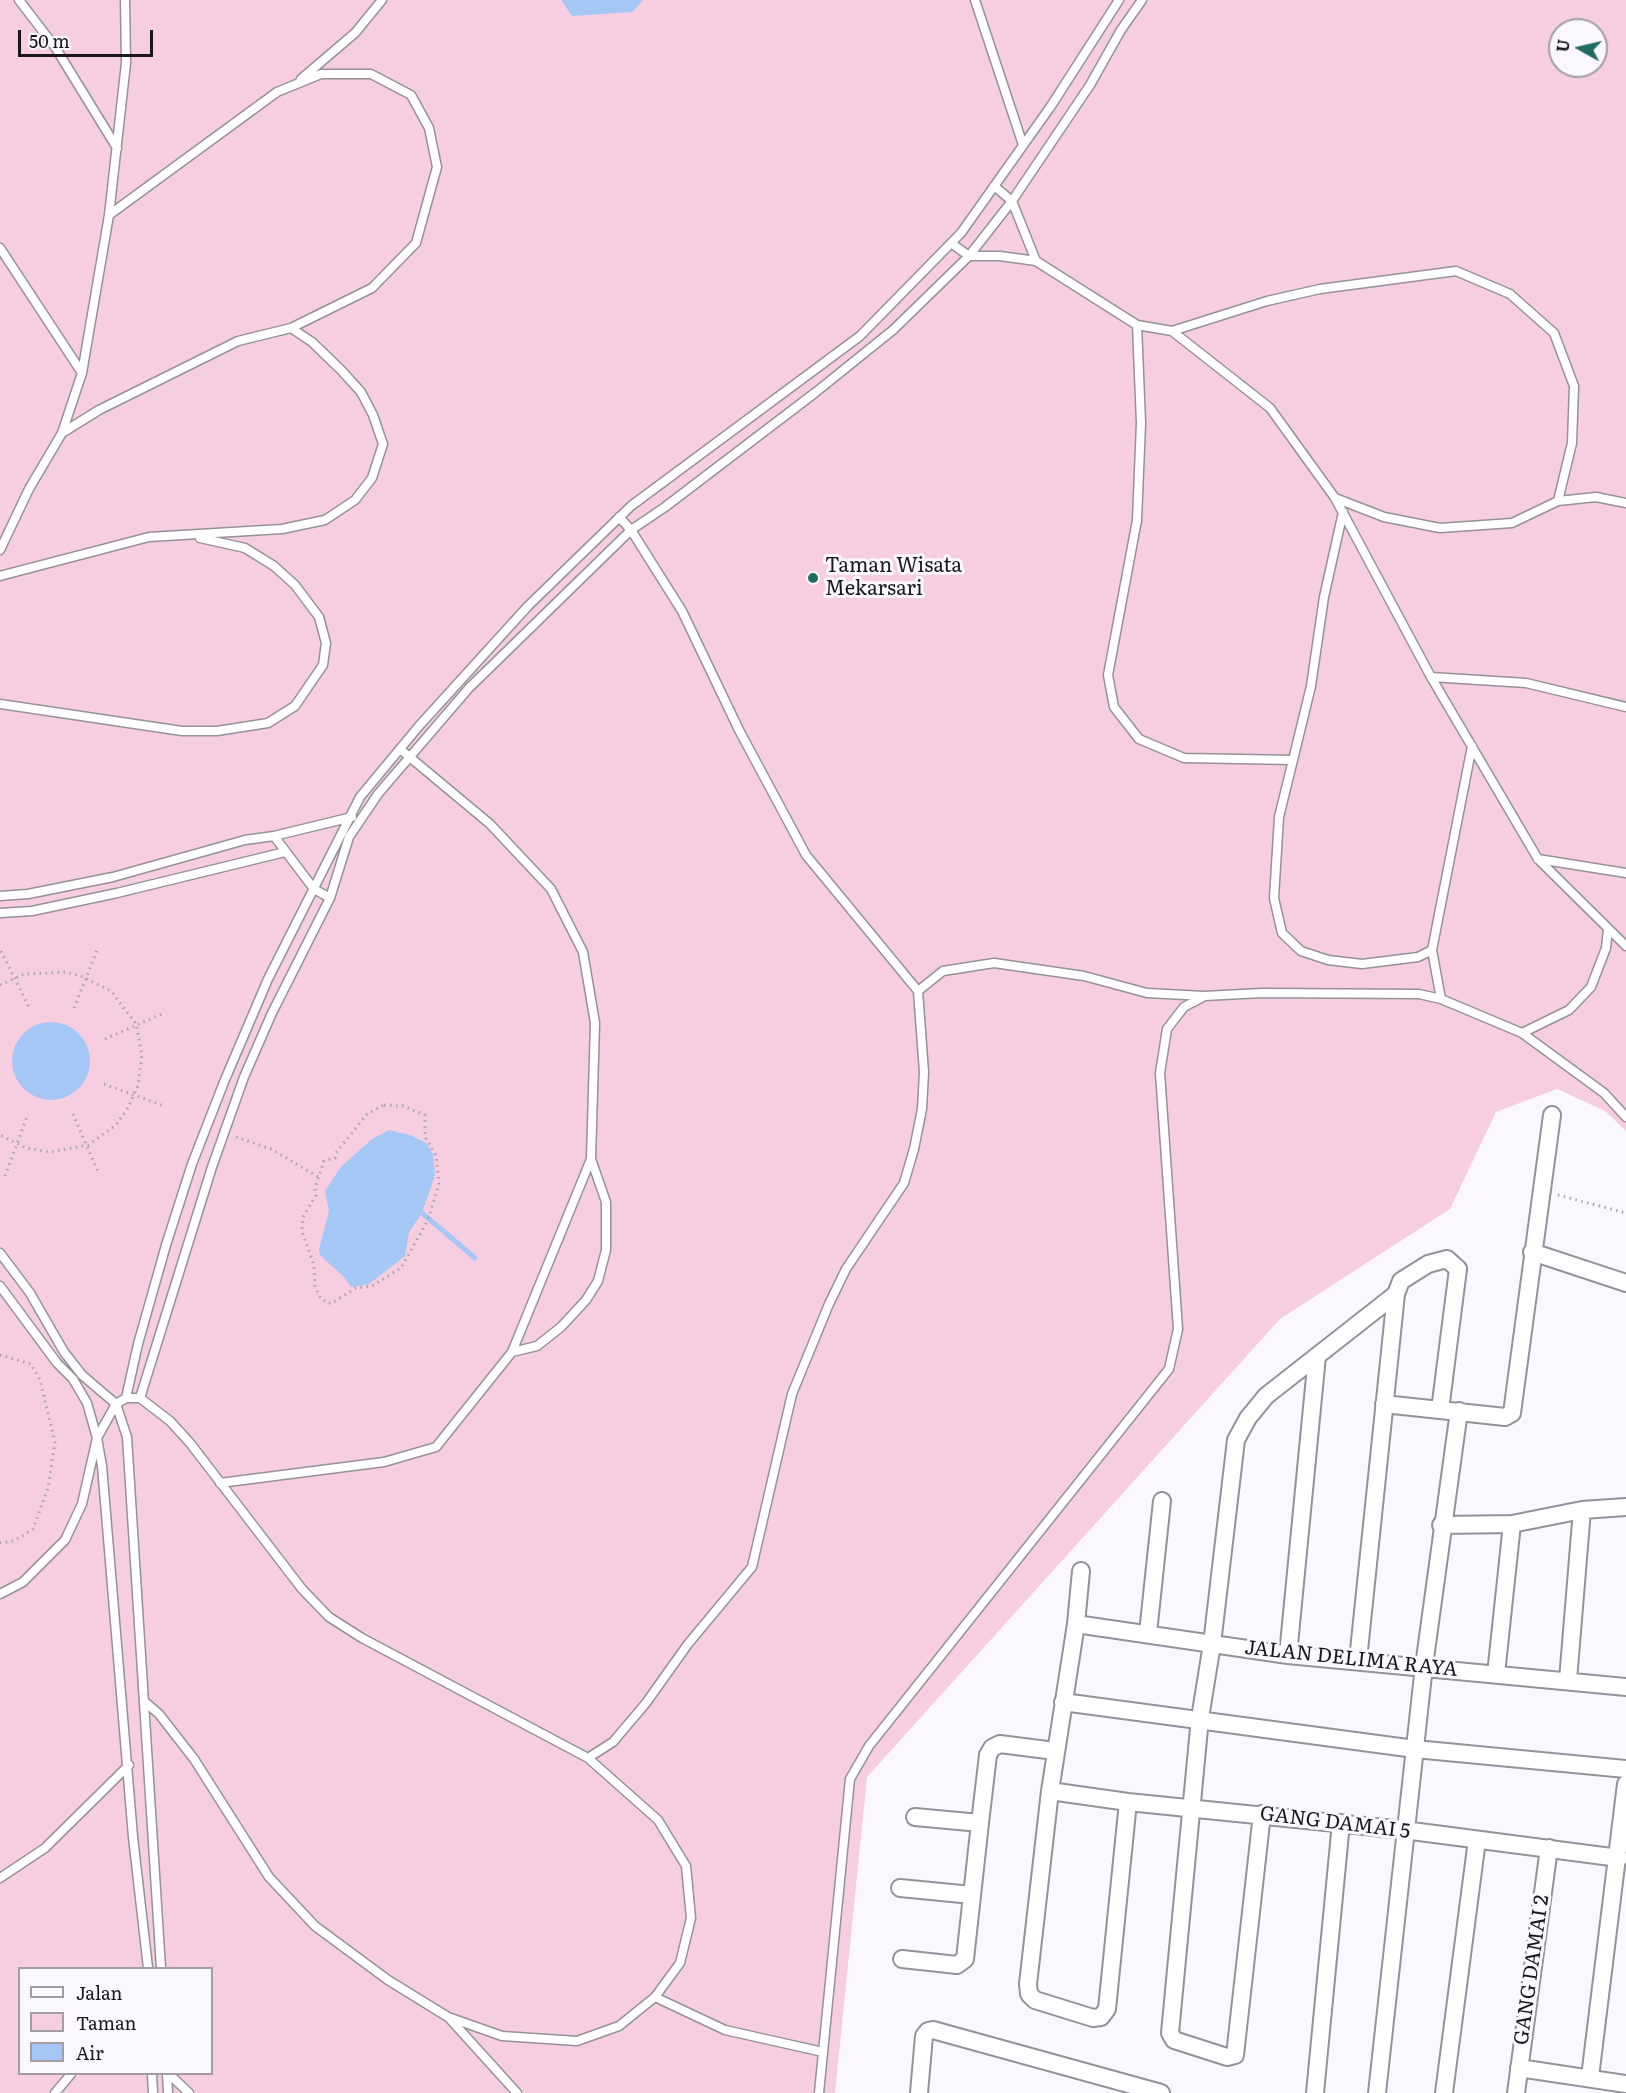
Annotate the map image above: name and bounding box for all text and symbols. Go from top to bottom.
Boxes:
scale bar [21,18,156,56]
north arrow [1548,18,1608,78]
text: 50 m [29,27,70,54]
text: U [1549,38,1575,54]
place label: Taman Wisata Mekarsari [825,554,962,601]
marker: Taman Wisata Mekarsari [806,571,820,585]
street label: JALAN DELIMA RAYA [1243,1636,1459,1682]
street label: GANG DAMAI 5 [1258,1802,1412,1844]
street label: GANG DAMAI 2 [1510,1893,1554,2047]
legend [18,1967,213,2075]
text: Jalan [76,1979,122,2006]
text: Taman [76,2009,136,2036]
text: Air [76,2039,104,2066]

